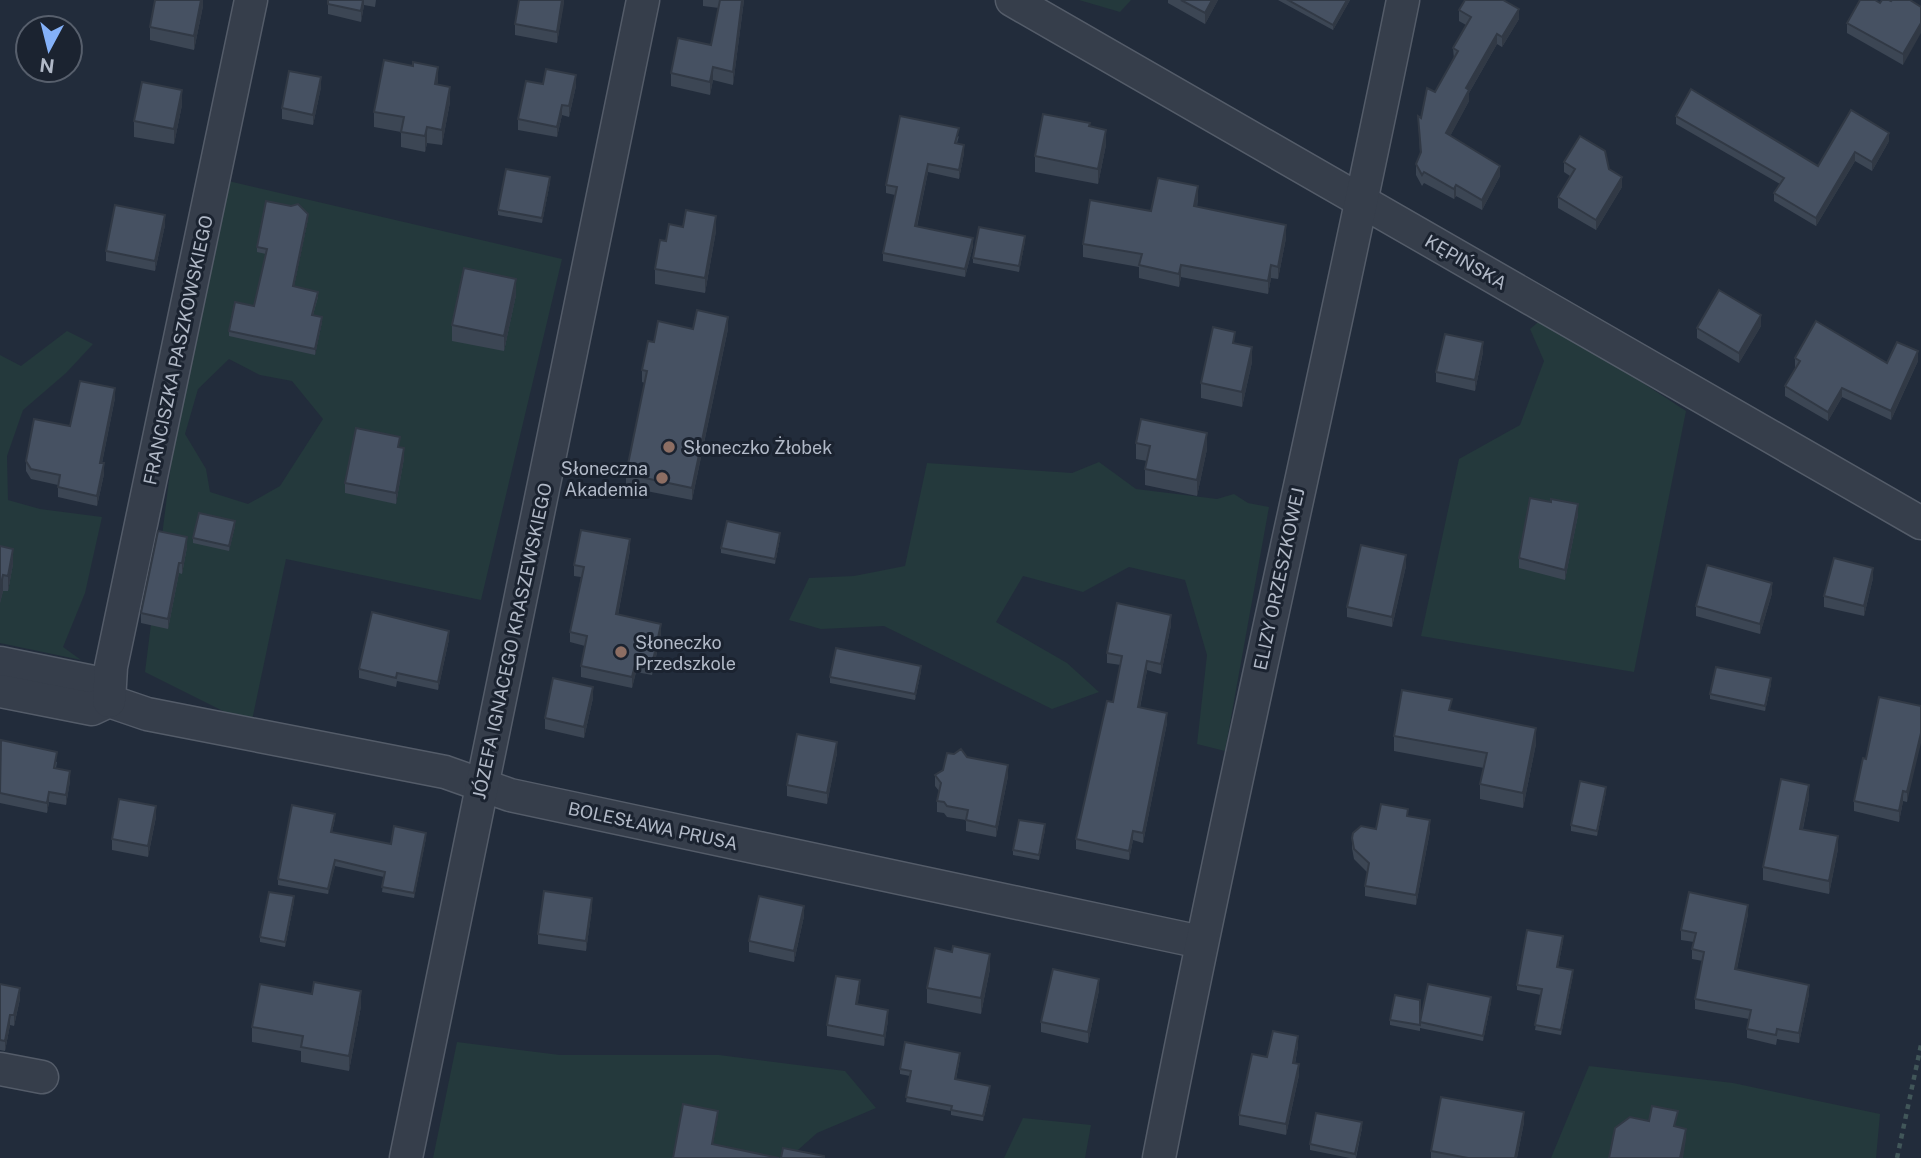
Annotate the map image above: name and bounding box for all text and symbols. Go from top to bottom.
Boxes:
north arrow [14,14,84,84]
text: N [38,54,56,78]
street label: FRANCISZKA PASZKOWSKIEGO [139,213,217,487]
street label: KĘPIŃSKA [1421,229,1511,294]
place label: Słoneczko Żłobek [683,436,832,458]
marker: Słoneczko Żłobek [661,439,677,455]
place label: Słoneczna Akademia [561,458,648,500]
marker: Słoneczna Akademia [654,470,670,486]
street label: JÓZEFA IGNACEGO KRASZEWSKIEGO [467,481,556,801]
street label: ELIZY ORZESZKOWEJ [1249,486,1309,672]
place label: Słoneczko Przedszkole [635,632,736,674]
marker: Słoneczko Przedszkole [613,644,629,660]
street label: BOLESŁAWA PRUSA [566,798,740,854]

